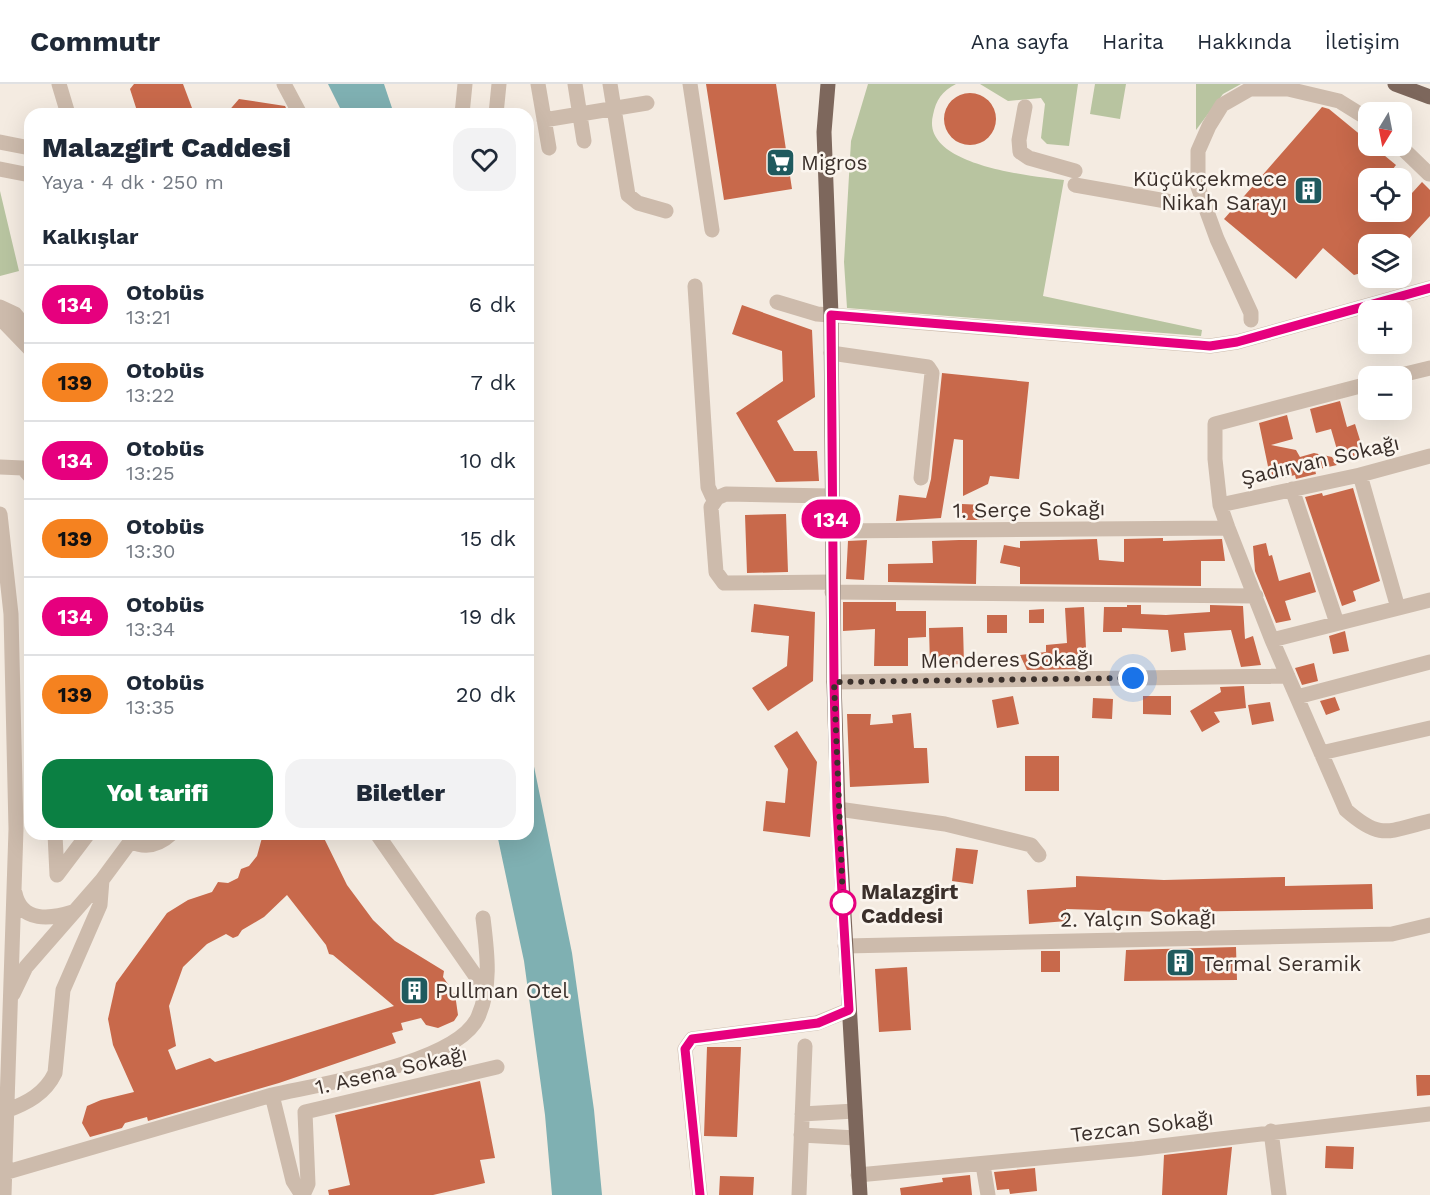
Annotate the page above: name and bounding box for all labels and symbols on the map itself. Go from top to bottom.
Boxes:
north arrow [1358,102,1412,156]
supermarket icon: Migros [764,146,796,178]
place label: Migros [801,150,868,175]
place label: Küçükçekmece Nikah Sarayı [1133,166,1287,215]
building icon: Küçükçekmece Nikah Sarayı [1292,174,1324,206]
street label: Şadırvan Sokağı [1238,430,1402,490]
street label: 1. Serçe Sokağı [953,495,1105,523]
line badge: 134 [796,500,866,538]
street label: Menderes Sokağı [920,645,1094,673]
your location [1118,663,1148,693]
place label: Malazgirt Caddesi [861,879,958,928]
marker: Malazgirt Caddesi [830,890,856,916]
street label: 2. Yalçın Sokağı [1060,904,1216,932]
building icon: Termal Seramik [1165,947,1197,979]
place label: Termal Seramik [1202,951,1361,976]
building icon: Pullman Otel [398,974,430,1006]
place label: Pullman Otel [435,978,569,1003]
street label: 1. Asena Sokağı [313,1040,469,1100]
street label: Tezcan Sokağı [1069,1105,1215,1147]

